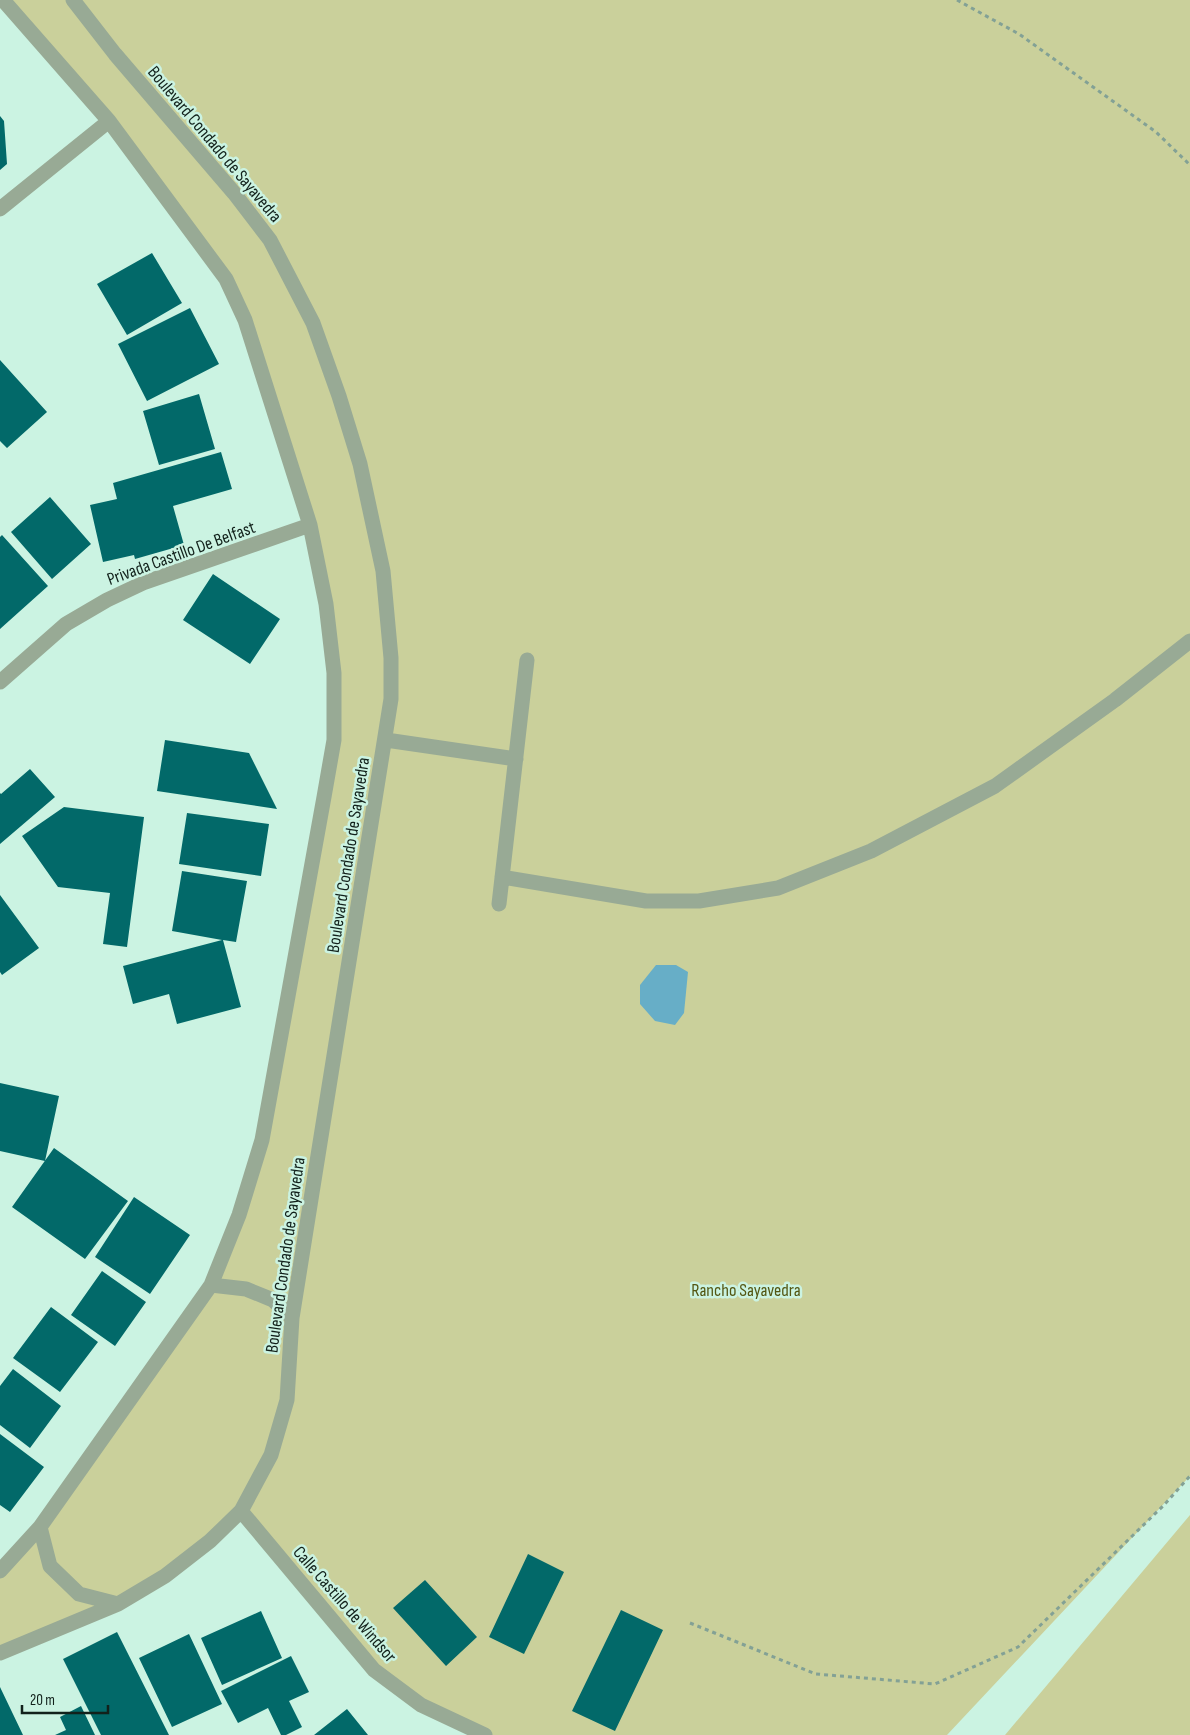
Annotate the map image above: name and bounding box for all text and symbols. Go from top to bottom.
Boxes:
street label: Boulevard Condado de Sayavedra [143,62,286,227]
street label: Privada Castillo De Belfast [104,517,259,590]
street label: Boulevard Condado de Sayavedra [323,756,374,954]
street label: Boulevard Condado de Sayavedra [261,1156,310,1354]
park label: Rancho Sayavedra [691,1280,801,1301]
street label: Calle Castillo de Windsor [289,1542,401,1667]
scale bar [22,1682,109,1714]
text: 20 m [30,1691,55,1710]

